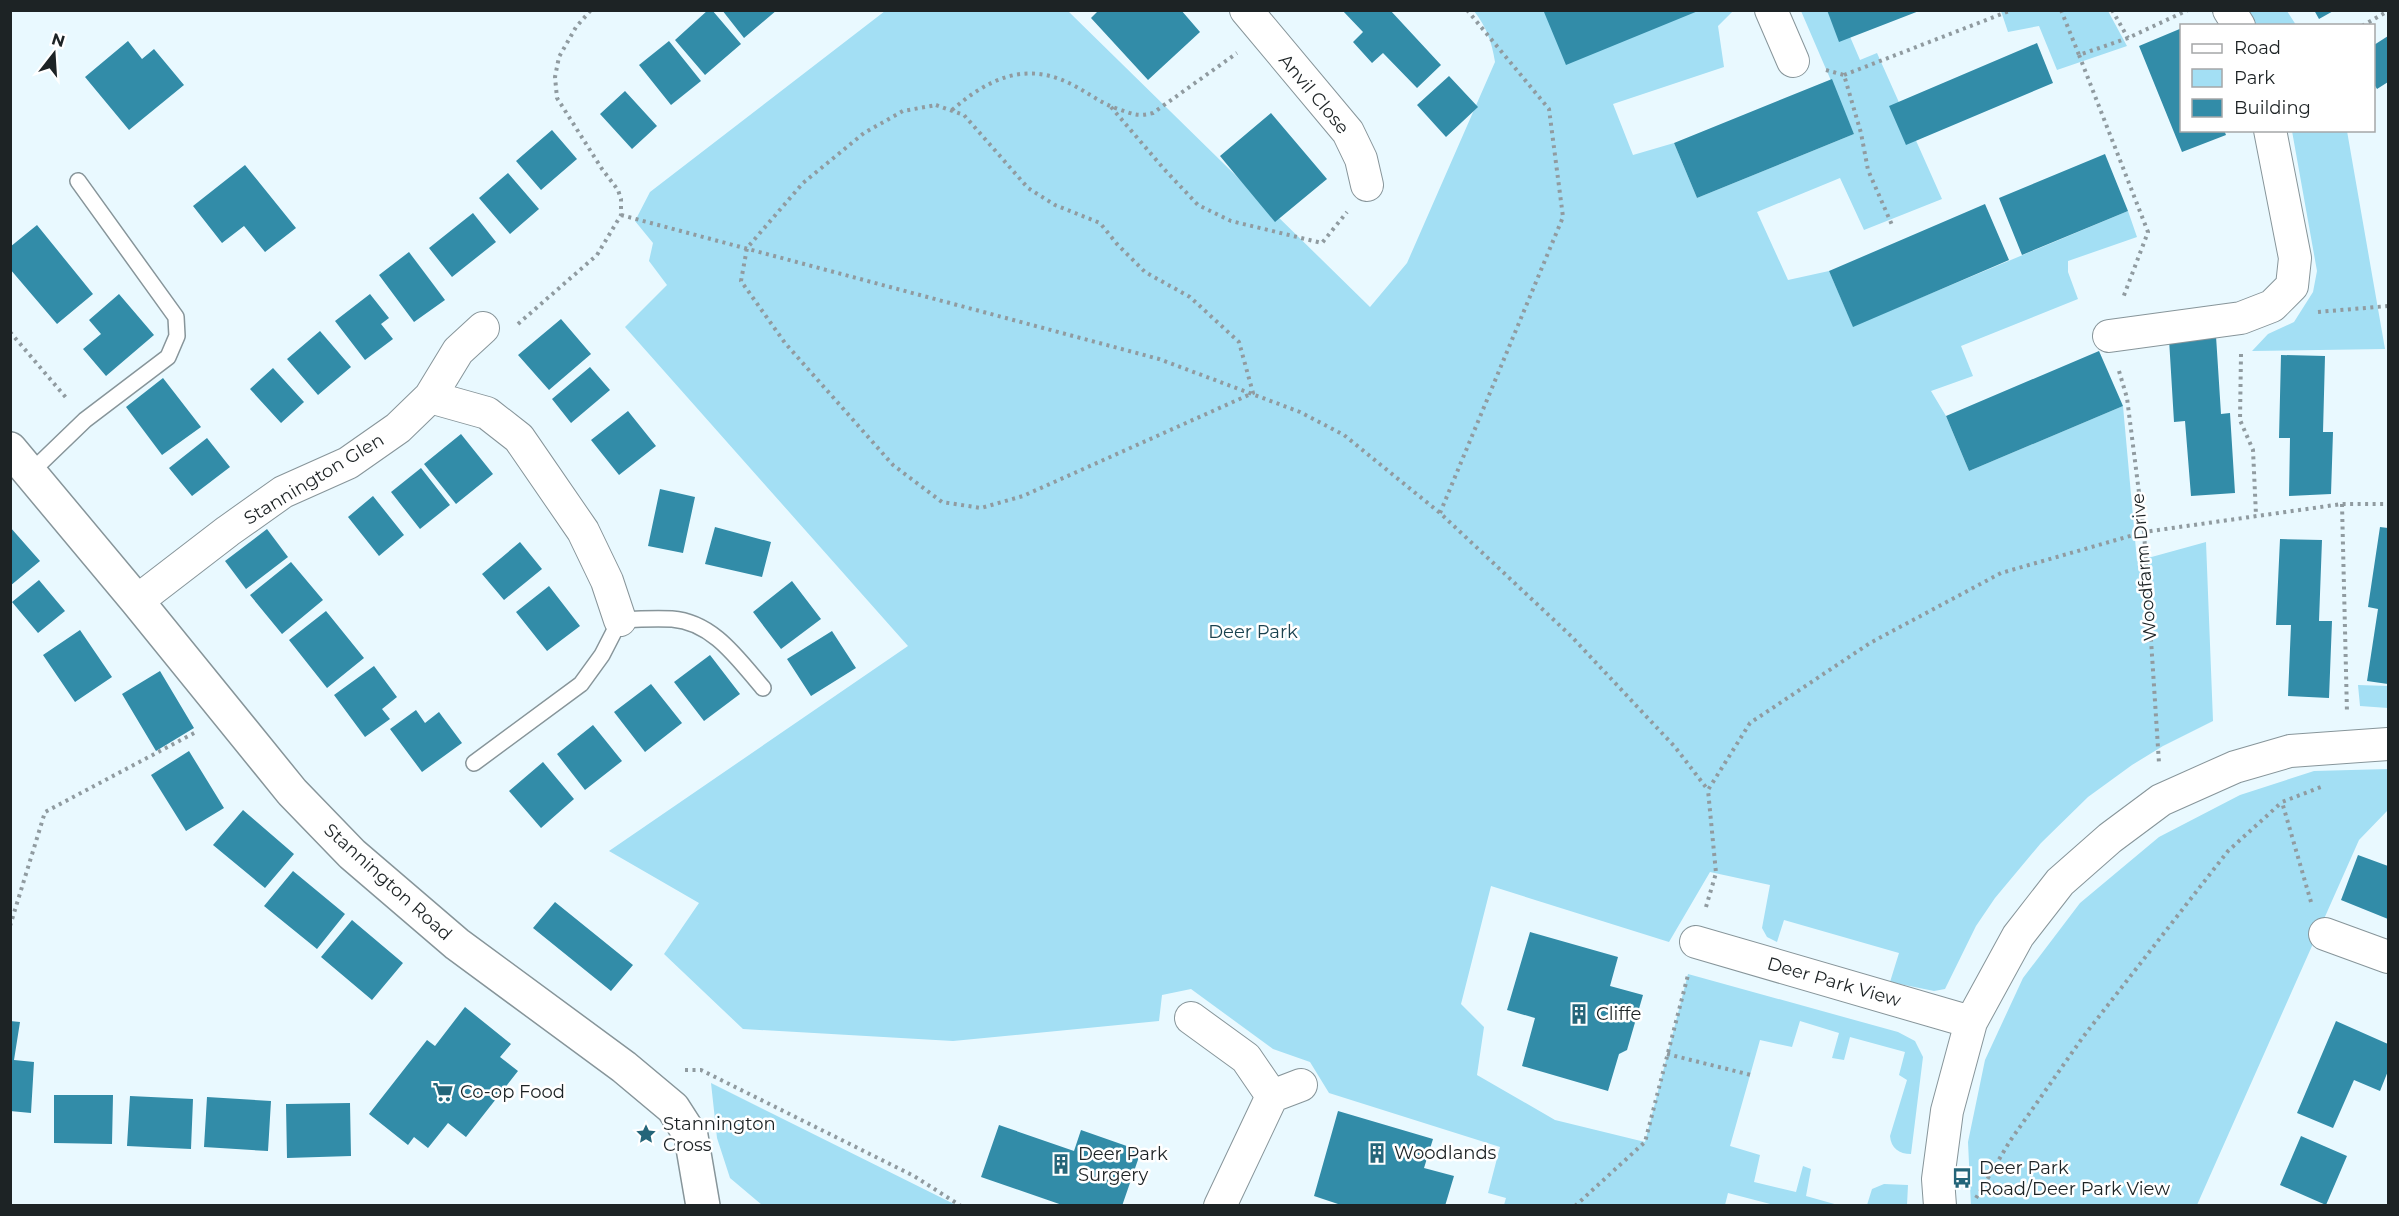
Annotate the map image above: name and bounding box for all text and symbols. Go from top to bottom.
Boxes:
north arrow [24,24,84,84]
legend [2180,24,2375,132]
text: N [49,29,67,51]
text: Road [2234,37,2281,59]
street label: Anvil Close [1274,50,1354,139]
text: Park [2234,67,2275,89]
text: Building [2234,97,2311,119]
street label: Stannington Glen [240,429,388,529]
street label: Woodfarm Drive [2127,492,2161,642]
park label: Deer Park [1208,621,1298,643]
street label: Stannington Road [320,819,456,945]
street label: Deer Park View [1765,952,1904,1012]
building icon: Cliffe [1567,1002,1591,1026]
place label: Cliffe [1596,1003,1642,1025]
supermarket icon: Co-op Food [431,1080,455,1104]
place label: Co-op Food [460,1081,565,1103]
place label: Stannington Cross [663,1113,776,1156]
place icon: Stannington Cross [634,1122,658,1146]
building icon: Woodlands [1365,1141,1389,1165]
place label: Woodlands [1394,1142,1497,1164]
place label: Deer Park Surgery [1078,1143,1168,1186]
building icon: Deer Park Surgery [1049,1152,1073,1176]
place label: Deer Park Road/Deer Park View [1979,1157,2170,1200]
bus stop icon: Deer Park Road/Deer Park View [1950,1166,1974,1190]

